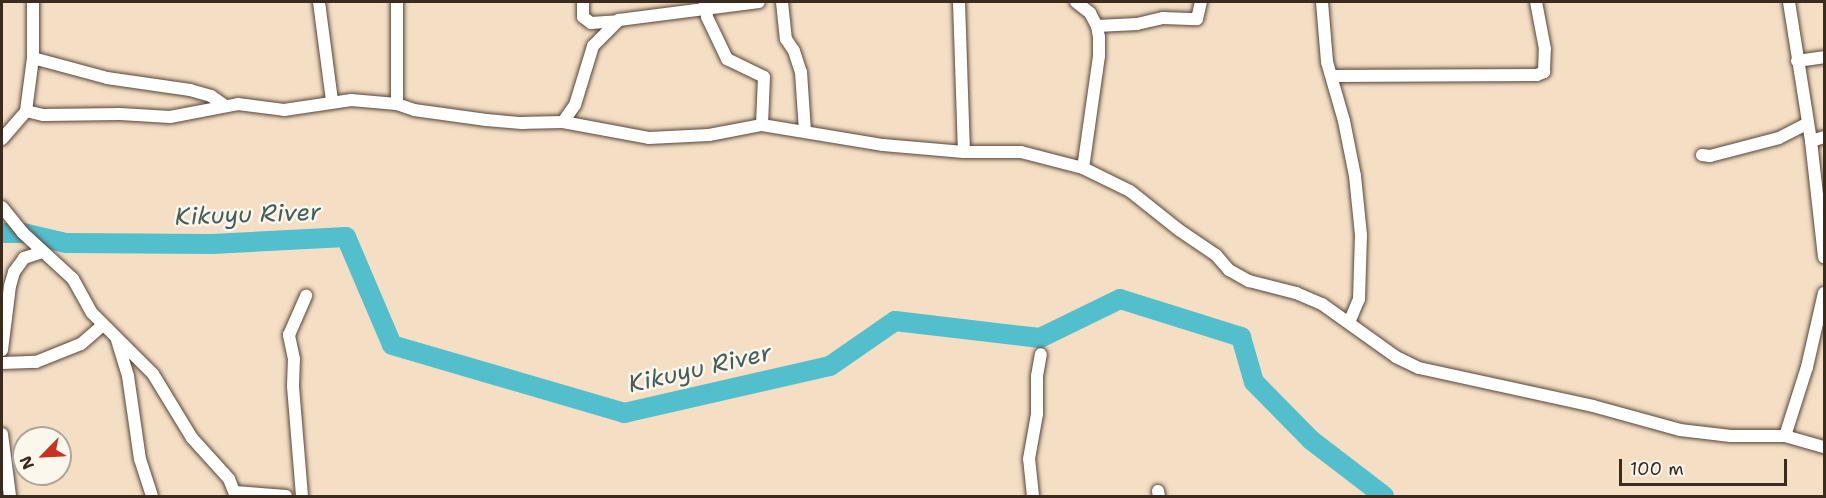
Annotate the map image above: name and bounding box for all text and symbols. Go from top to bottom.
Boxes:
water label: Kikuyu River [174,198,322,232]
water label: Kikuyu River [625,338,775,400]
north arrow [12,426,72,486]
scale bar [1622,447,1790,485]
text: N [15,453,39,473]
text: 100 m [1630,457,1684,481]

